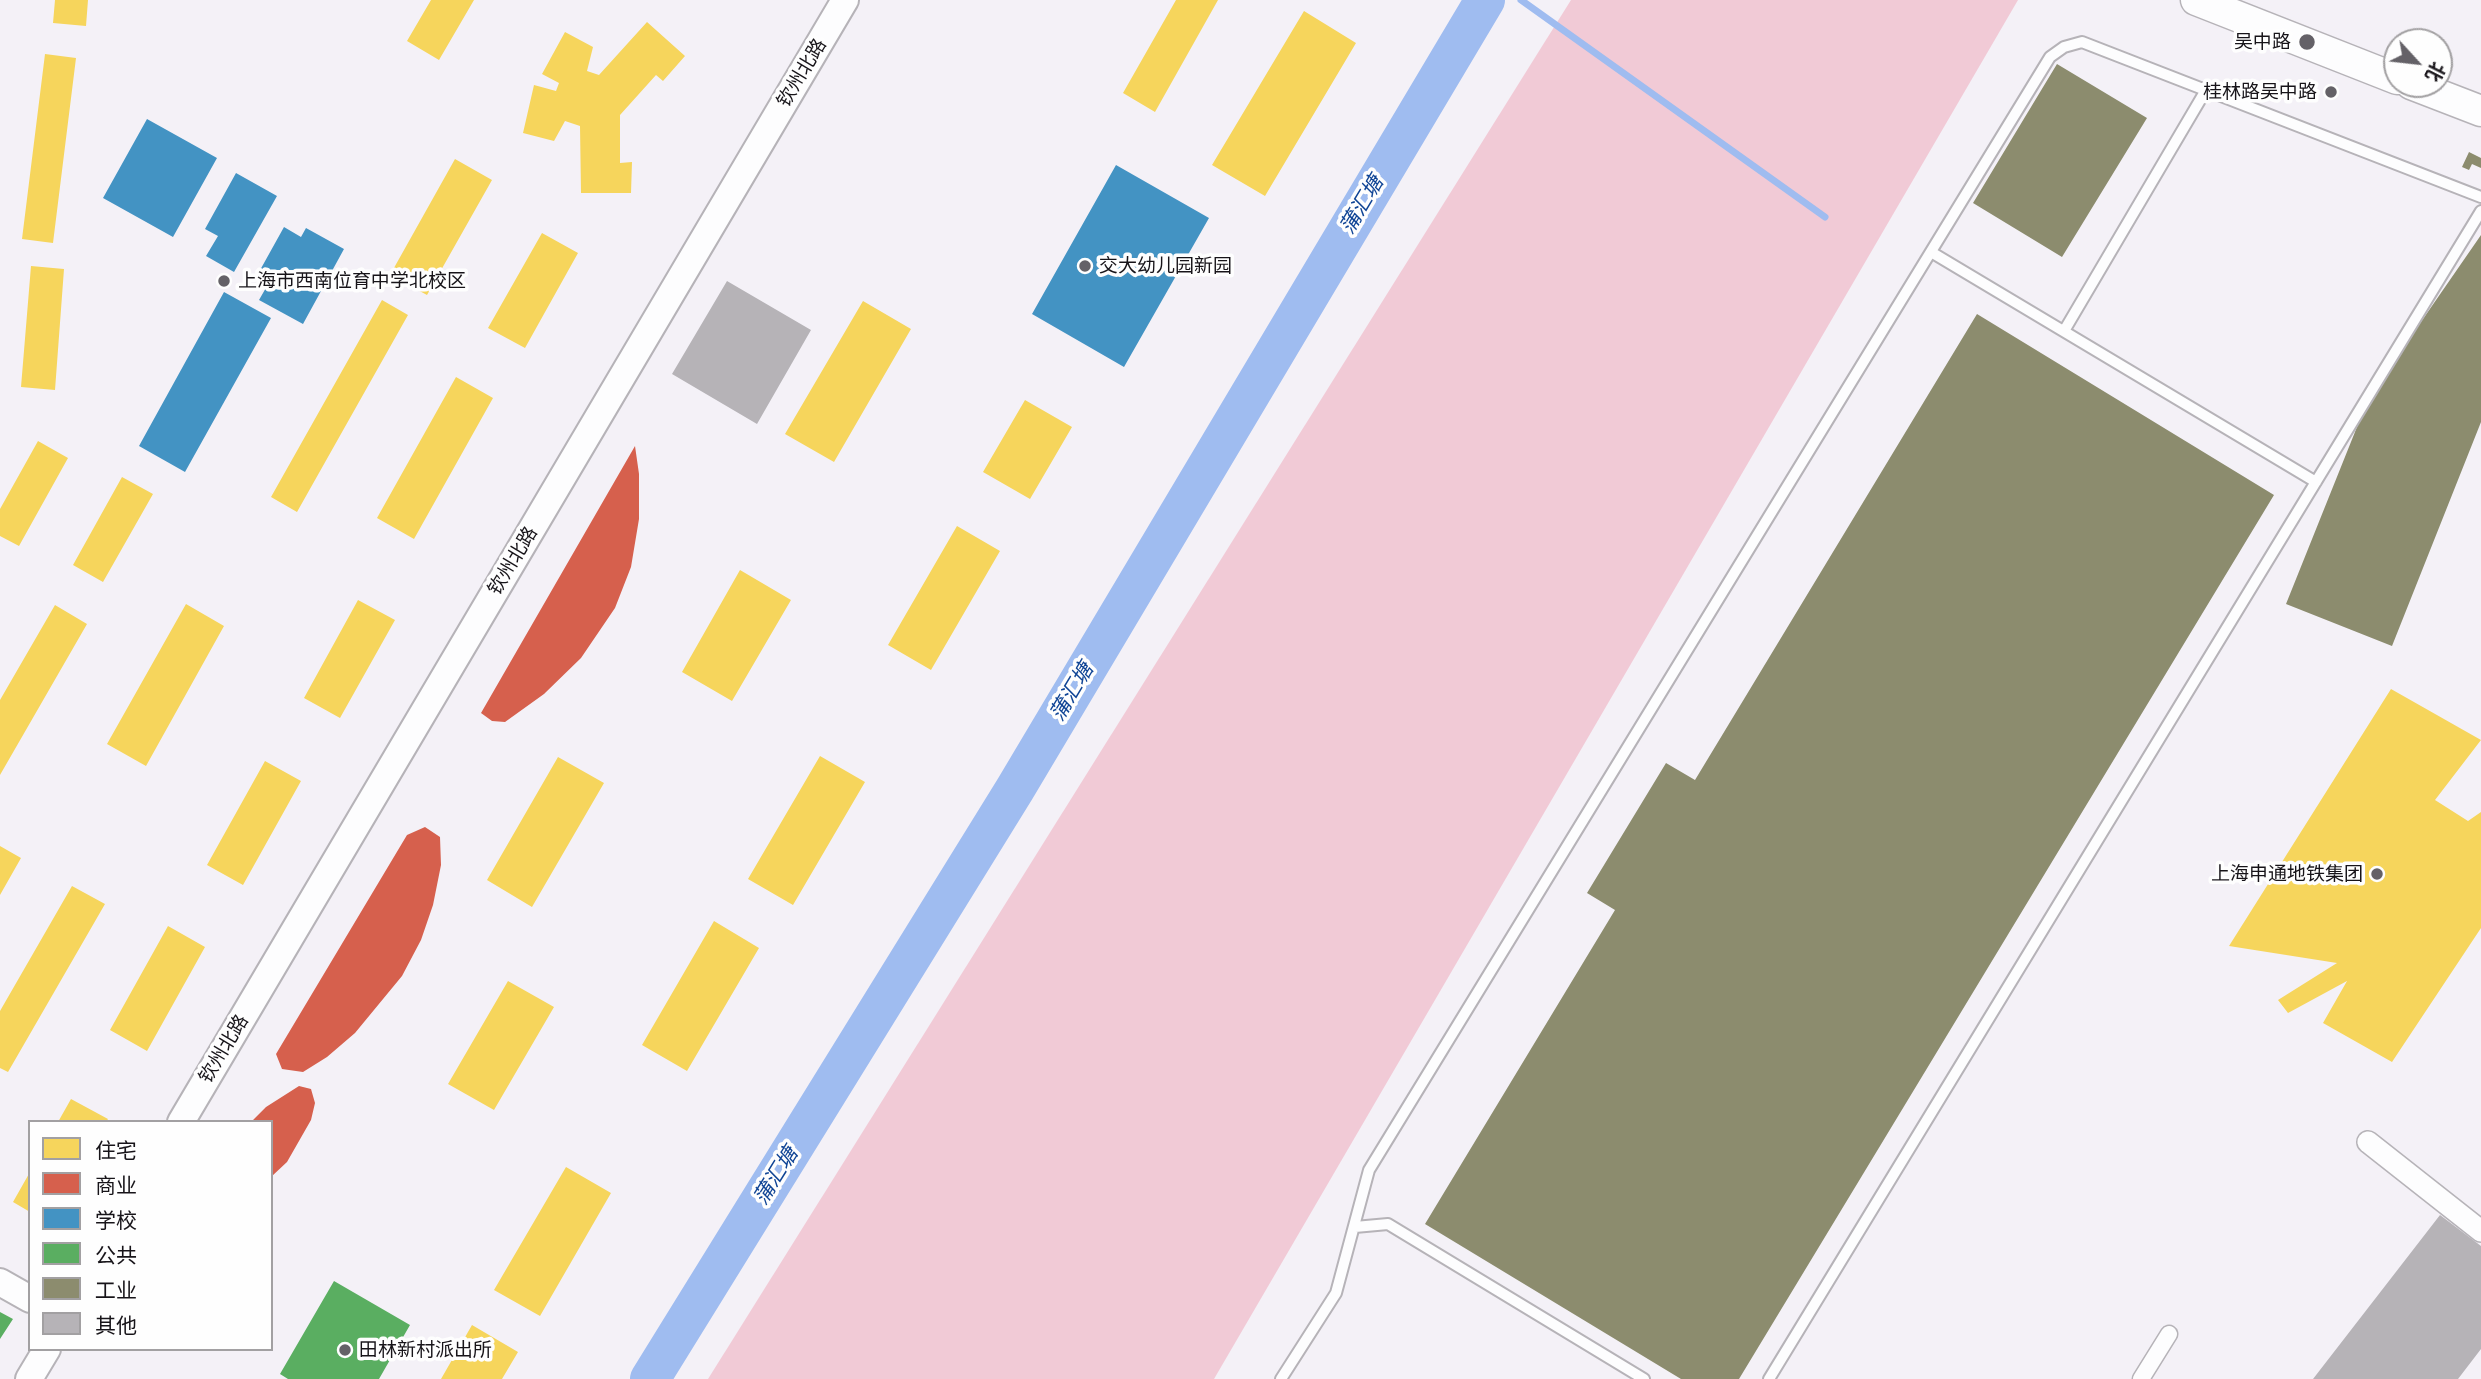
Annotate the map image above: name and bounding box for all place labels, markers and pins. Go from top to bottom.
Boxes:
place label: 吴中路 [2234,31,2291,53]
marker: 吴中路 [2297,32,2317,52]
place label: 桂林路吴中路 [2203,81,2317,103]
marker: 桂林路吴中路 [2323,84,2339,100]
place label: 交大幼儿园新园 [1099,255,1232,277]
marker: 交大幼儿园新园 [1077,258,1093,274]
place label: 上海市西南位育中学北校区 [238,270,466,292]
marker: 上海市西南位育中学北校区 [216,273,232,289]
place label: 上海申通地铁集团 [2211,863,2363,885]
marker: 上海申通地铁集团 [2369,866,2385,882]
place label: 田林新村派出所 [359,1339,492,1361]
marker: 田林新村派出所 [337,1342,353,1358]

